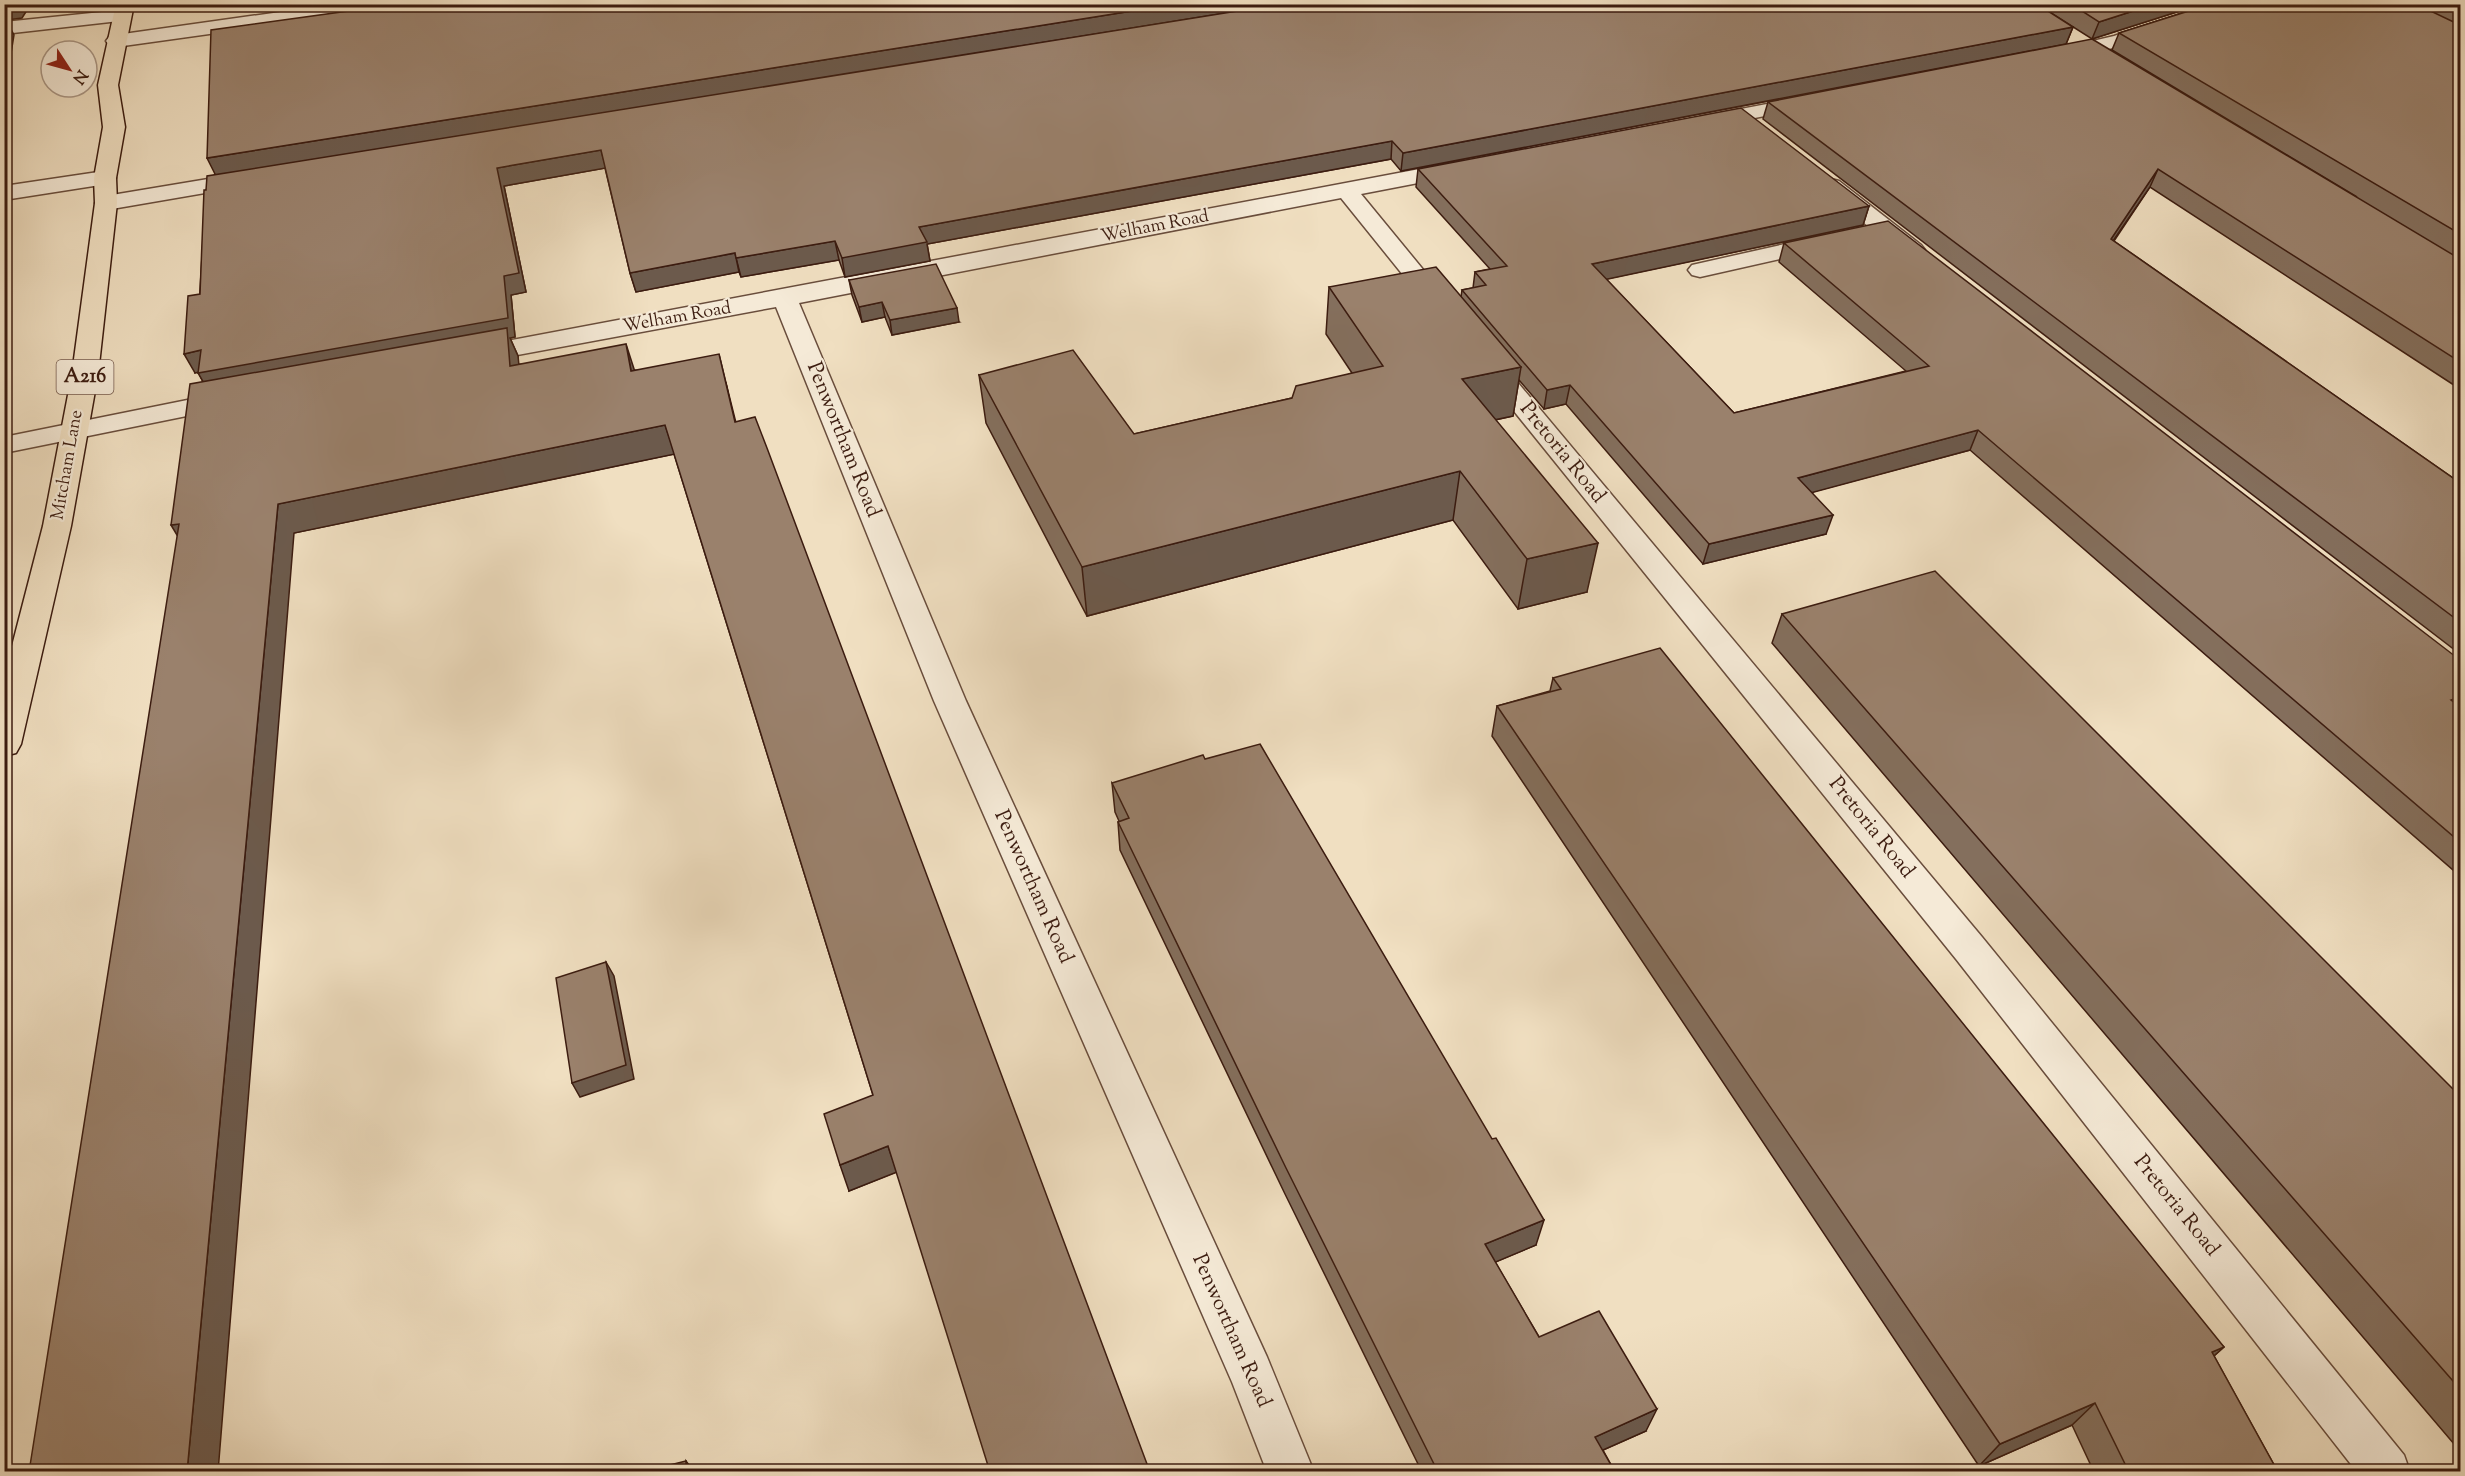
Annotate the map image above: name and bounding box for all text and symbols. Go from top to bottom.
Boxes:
north arrow [39,39,99,99]
text: N [66,64,92,88]
street label: Welham Road [1099,204,1211,250]
street label: Welham Road [621,296,733,340]
street label: Penwortham Road [798,358,888,522]
road number: A216 [56,360,113,394]
street label: Pretoria Road [1512,396,1612,510]
street label: Mitcham Lane [46,408,90,522]
street label: Pretoria Road [1821,771,1921,885]
street label: Penwortham Road [986,805,1080,969]
street label: Pretoria Road [2126,1149,2226,1263]
street label: Penwortham Road [1184,1249,1278,1413]

